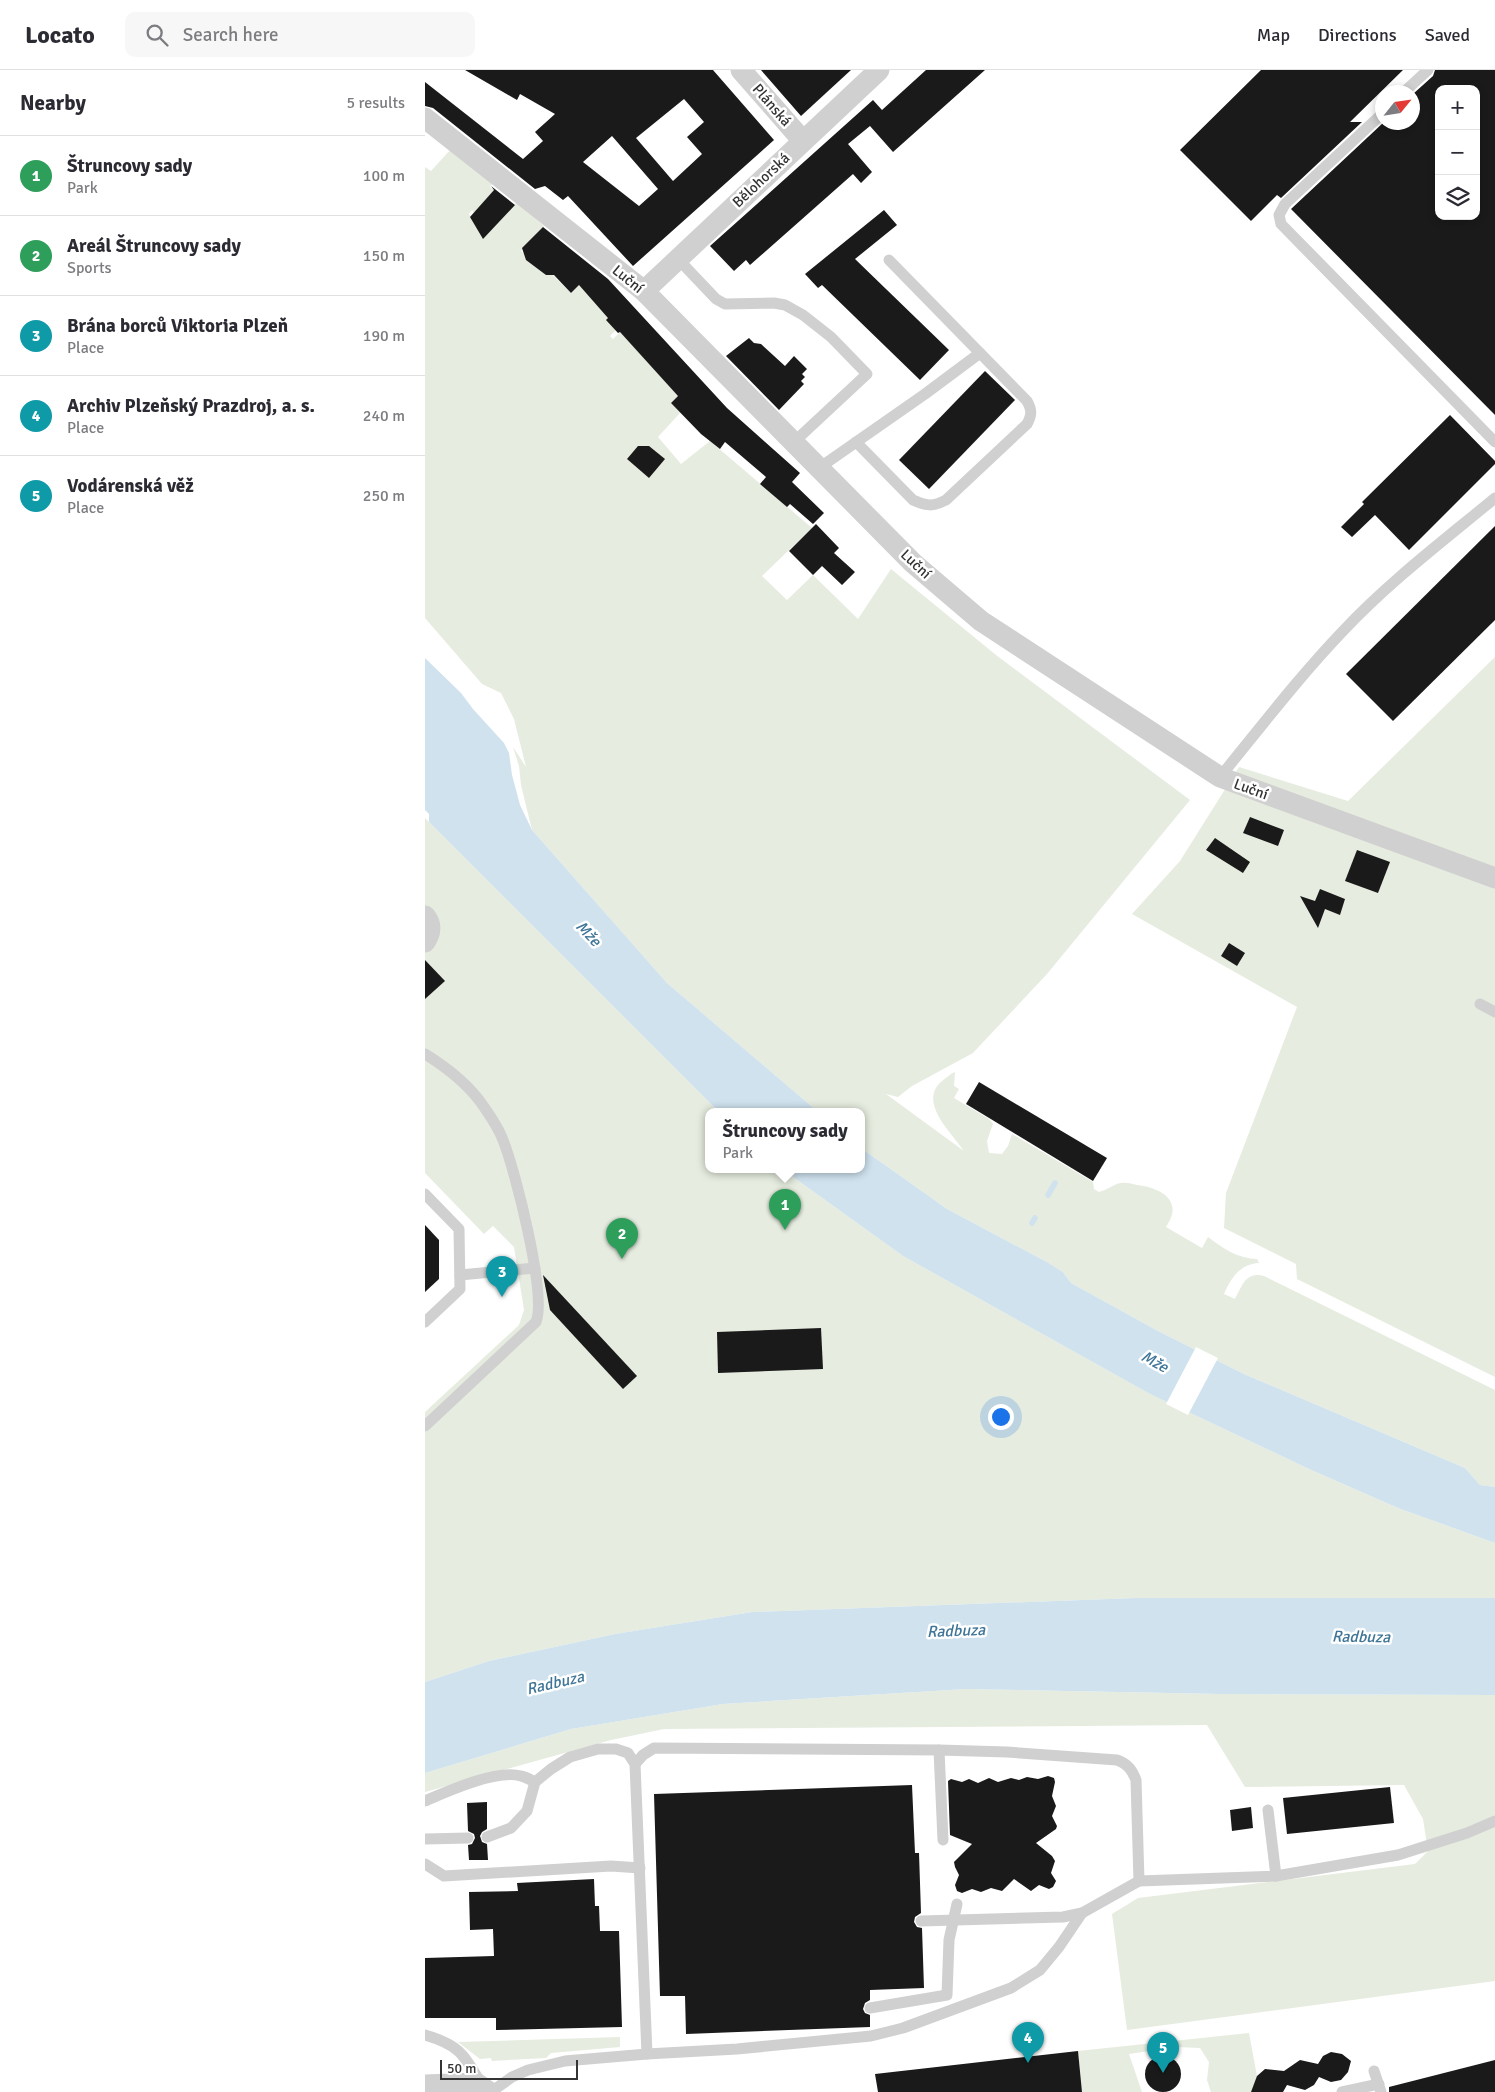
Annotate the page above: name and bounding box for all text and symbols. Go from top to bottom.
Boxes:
search box [125,12,475,57]
text: Locato [25,20,95,50]
icon: search [143,21,171,49]
text: Search here [183,23,279,47]
text: Map [1257,24,1290,46]
text: Directions [1318,24,1397,46]
text: Saved [1425,24,1470,46]
street label: Plánská [749,80,795,130]
north arrow [1375,85,1420,130]
map controls [1435,85,1480,220]
button: + [1435,85,1480,130]
text: Nearby [20,90,86,116]
text: 5 results [346,93,405,113]
button: − [1435,130,1480,175]
street label: Bělohorská [729,149,793,211]
text: Štruncovy sady [67,154,192,178]
text: 1 [32,166,40,186]
text: 100 m [363,166,405,186]
button: layers [1435,175,1480,220]
text: Park [67,178,98,198]
text: Areál Štruncovy sady [67,234,241,258]
text: 2 [32,246,40,266]
text: 150 m [363,246,405,266]
text: Sports [67,258,112,278]
street label: Luční [609,261,647,297]
text: Brána borců Viktoria Plzeň [67,314,288,338]
text: 3 [32,326,40,346]
text: 190 m [363,326,405,346]
text: Place [67,338,104,358]
text: Archiv Plzeňský Prazdroj, a. s. [67,394,315,418]
text: 4 [32,406,40,426]
text: 240 m [363,406,405,426]
text: Place [67,418,104,438]
text: Vodárenská věž [67,474,194,498]
text: 5 [32,486,40,506]
text: 250 m [363,486,405,506]
text: Place [67,498,104,518]
street label: Luční [897,545,935,583]
street label: Luční [1231,775,1271,803]
water label: Mže [571,917,606,951]
popup [705,1108,865,1173]
text: Štruncovy sady [722,1119,848,1143]
text: Park [722,1143,753,1163]
pin: 1 [769,1189,801,1230]
pin: 2 [606,1218,638,1259]
pin: 3 [486,1256,518,1297]
water label: Mže [1137,1346,1172,1378]
your location [988,1404,1014,1430]
water label: Radbuza [926,1620,986,1642]
water label: Radbuza [1332,1626,1391,1648]
water label: Radbuza [524,1666,587,1699]
pin: 4 [1012,2022,1044,2063]
pin: 5 [1147,2032,1179,2073]
scale bar [440,2057,577,2080]
text: 50 m [447,2060,476,2077]

